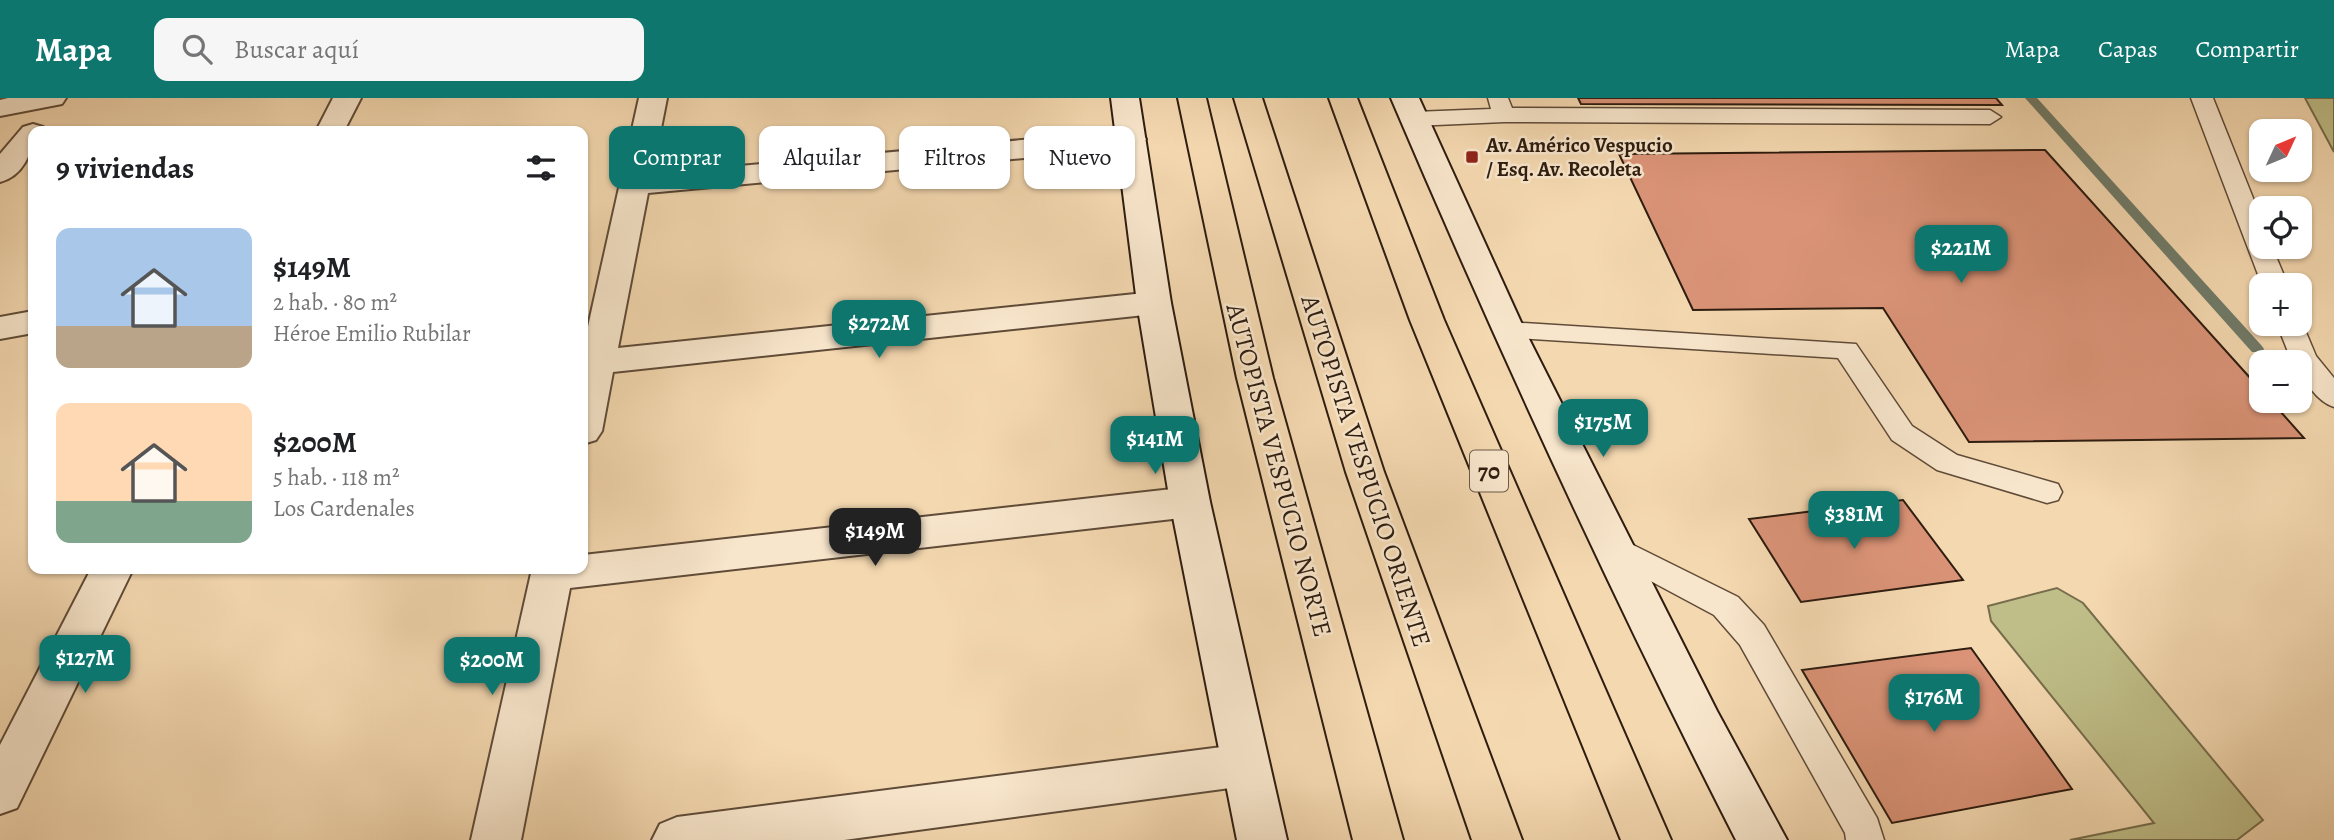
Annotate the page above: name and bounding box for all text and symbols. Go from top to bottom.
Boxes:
search box [154,18,644,81]
text: Mapa [35,27,112,72]
icon: search [178,30,216,68]
text: Buscar aquí [234,32,359,67]
text: Mapa [2005,33,2060,65]
text: Capas [2098,33,2158,65]
text: Compartir [2196,33,2299,65]
north arrow [2249,119,2312,182]
map controls [2249,119,2312,413]
chip: Comprar [609,126,745,189]
chip: Alquilar [759,126,885,189]
chip: Filtros [899,126,1010,189]
chip: Nuevo [1024,126,1135,189]
place label: Av. Américo Vespucio / Esq. Av. Recoleta [1485,131,1673,183]
text: 9 viviendas [56,148,194,188]
icon: filters [522,149,560,187]
marker: Av. Américo Vespucio / Esq. Av. Recoleta [1464,149,1480,165]
button: locate [2249,196,2312,259]
pin: $221M [1912,226,2010,285]
text: $221M [1931,232,1991,263]
text: $149M [273,247,351,287]
icon: home [112,256,196,340]
button: + [2249,273,2312,336]
text: 2 hab. · 80 m² [273,287,397,318]
street label: AUTOPISTA VESPUCIO ORIENTE [1292,290,1440,651]
street label: AUTOPISTA VESPUCIO NORTE [1217,298,1340,641]
pin: $272M [830,300,928,360]
text: $272M [848,307,910,338]
text: Héroe Emilio Rubilar [273,318,471,349]
button: − [2249,350,2312,413]
pin: $175M [1554,400,1652,459]
text: $175M [1574,406,1632,437]
pin: $141M [1106,416,1204,476]
text: $200M [273,422,357,462]
text: $141M [1126,423,1184,454]
icon: home [112,431,196,515]
road number: 70 [1470,450,1508,492]
text: 5 hab. · 118 m² [273,462,400,493]
pin: $381M [1805,491,1903,551]
text: Los Cardenales [273,493,415,524]
text: $381M [1824,498,1884,529]
pin: $149M [826,508,924,568]
text: $149M [845,515,905,546]
pin: $127M [36,636,134,695]
pin: $200M [443,638,541,697]
text: $127M [55,642,115,673]
text: $200M [460,644,524,675]
pin: $176M [1885,674,1983,734]
text: $176M [1905,681,1963,712]

